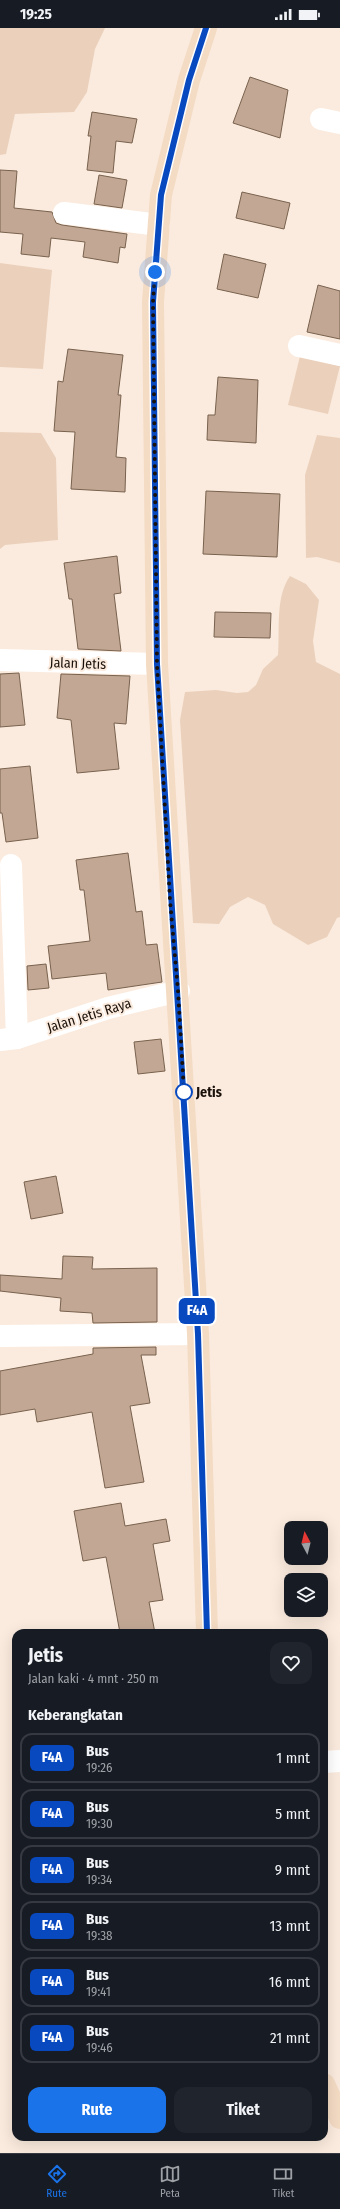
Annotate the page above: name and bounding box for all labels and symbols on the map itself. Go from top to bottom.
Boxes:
your location [145,262,165,282]
street label: Jalan Jetis [49,654,107,673]
street label: Jalan Jetis Raya [45,995,133,1036]
marker: Jetis [175,1083,193,1101]
place label: Jetis [195,1084,222,1101]
line badge: F4A [174,1298,220,1324]
north arrow [284,1521,328,1565]

